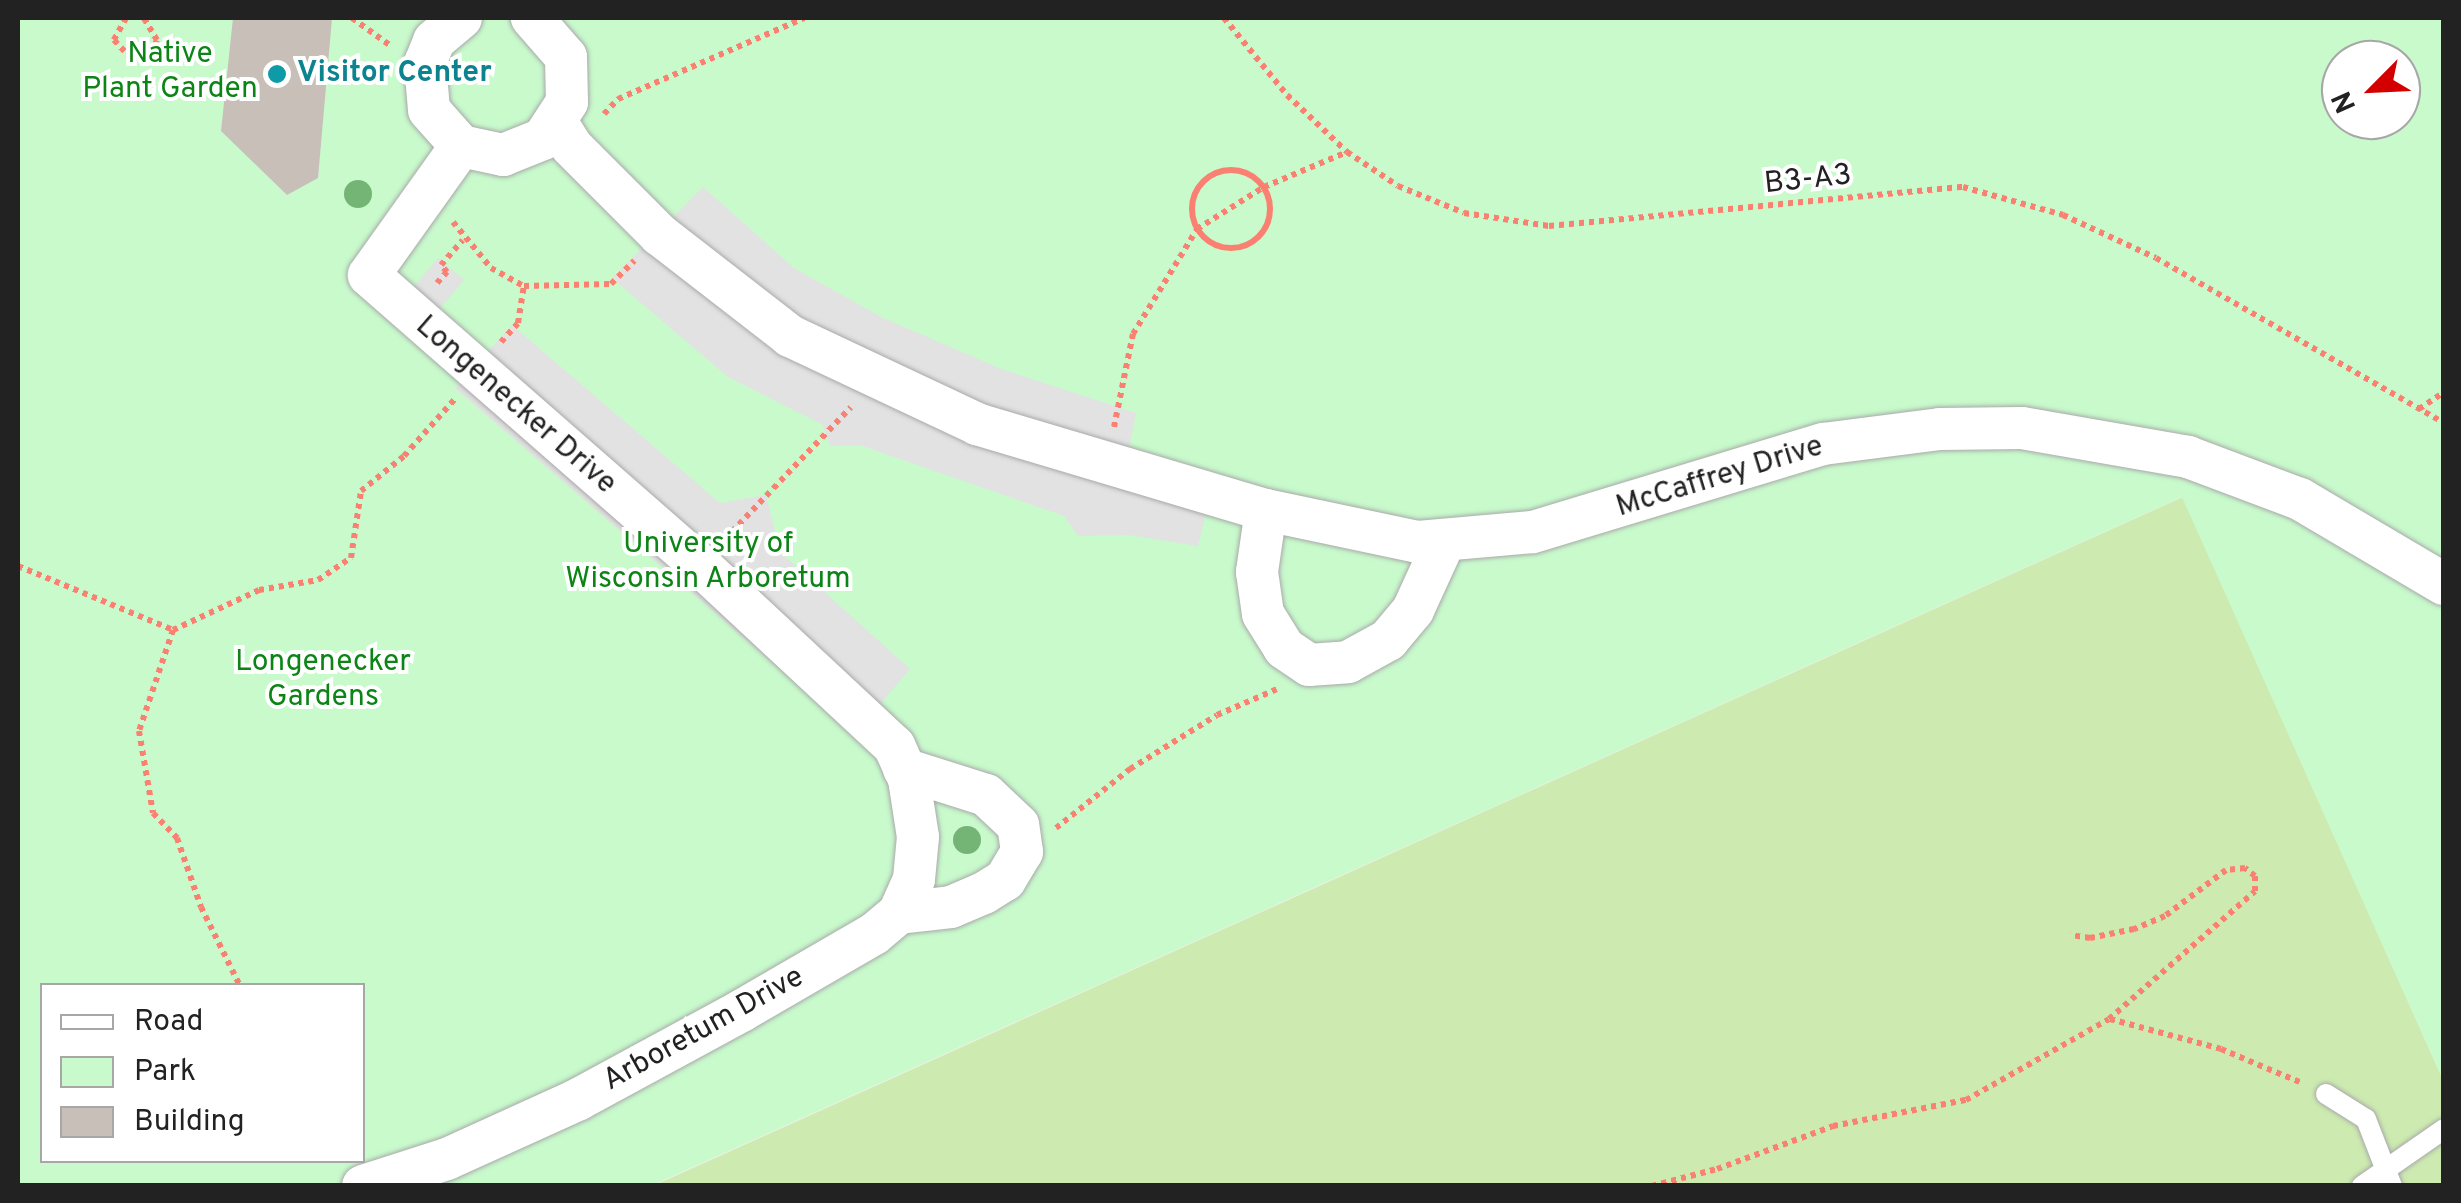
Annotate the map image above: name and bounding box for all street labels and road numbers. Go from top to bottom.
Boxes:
street label: B3-A3 [1763,159,1853,203]
street label: Longenecker Drive [407,309,623,503]
street label: McCaffrey Drive [1612,429,1828,527]
street label: Arboretum Drive [597,960,811,1100]

